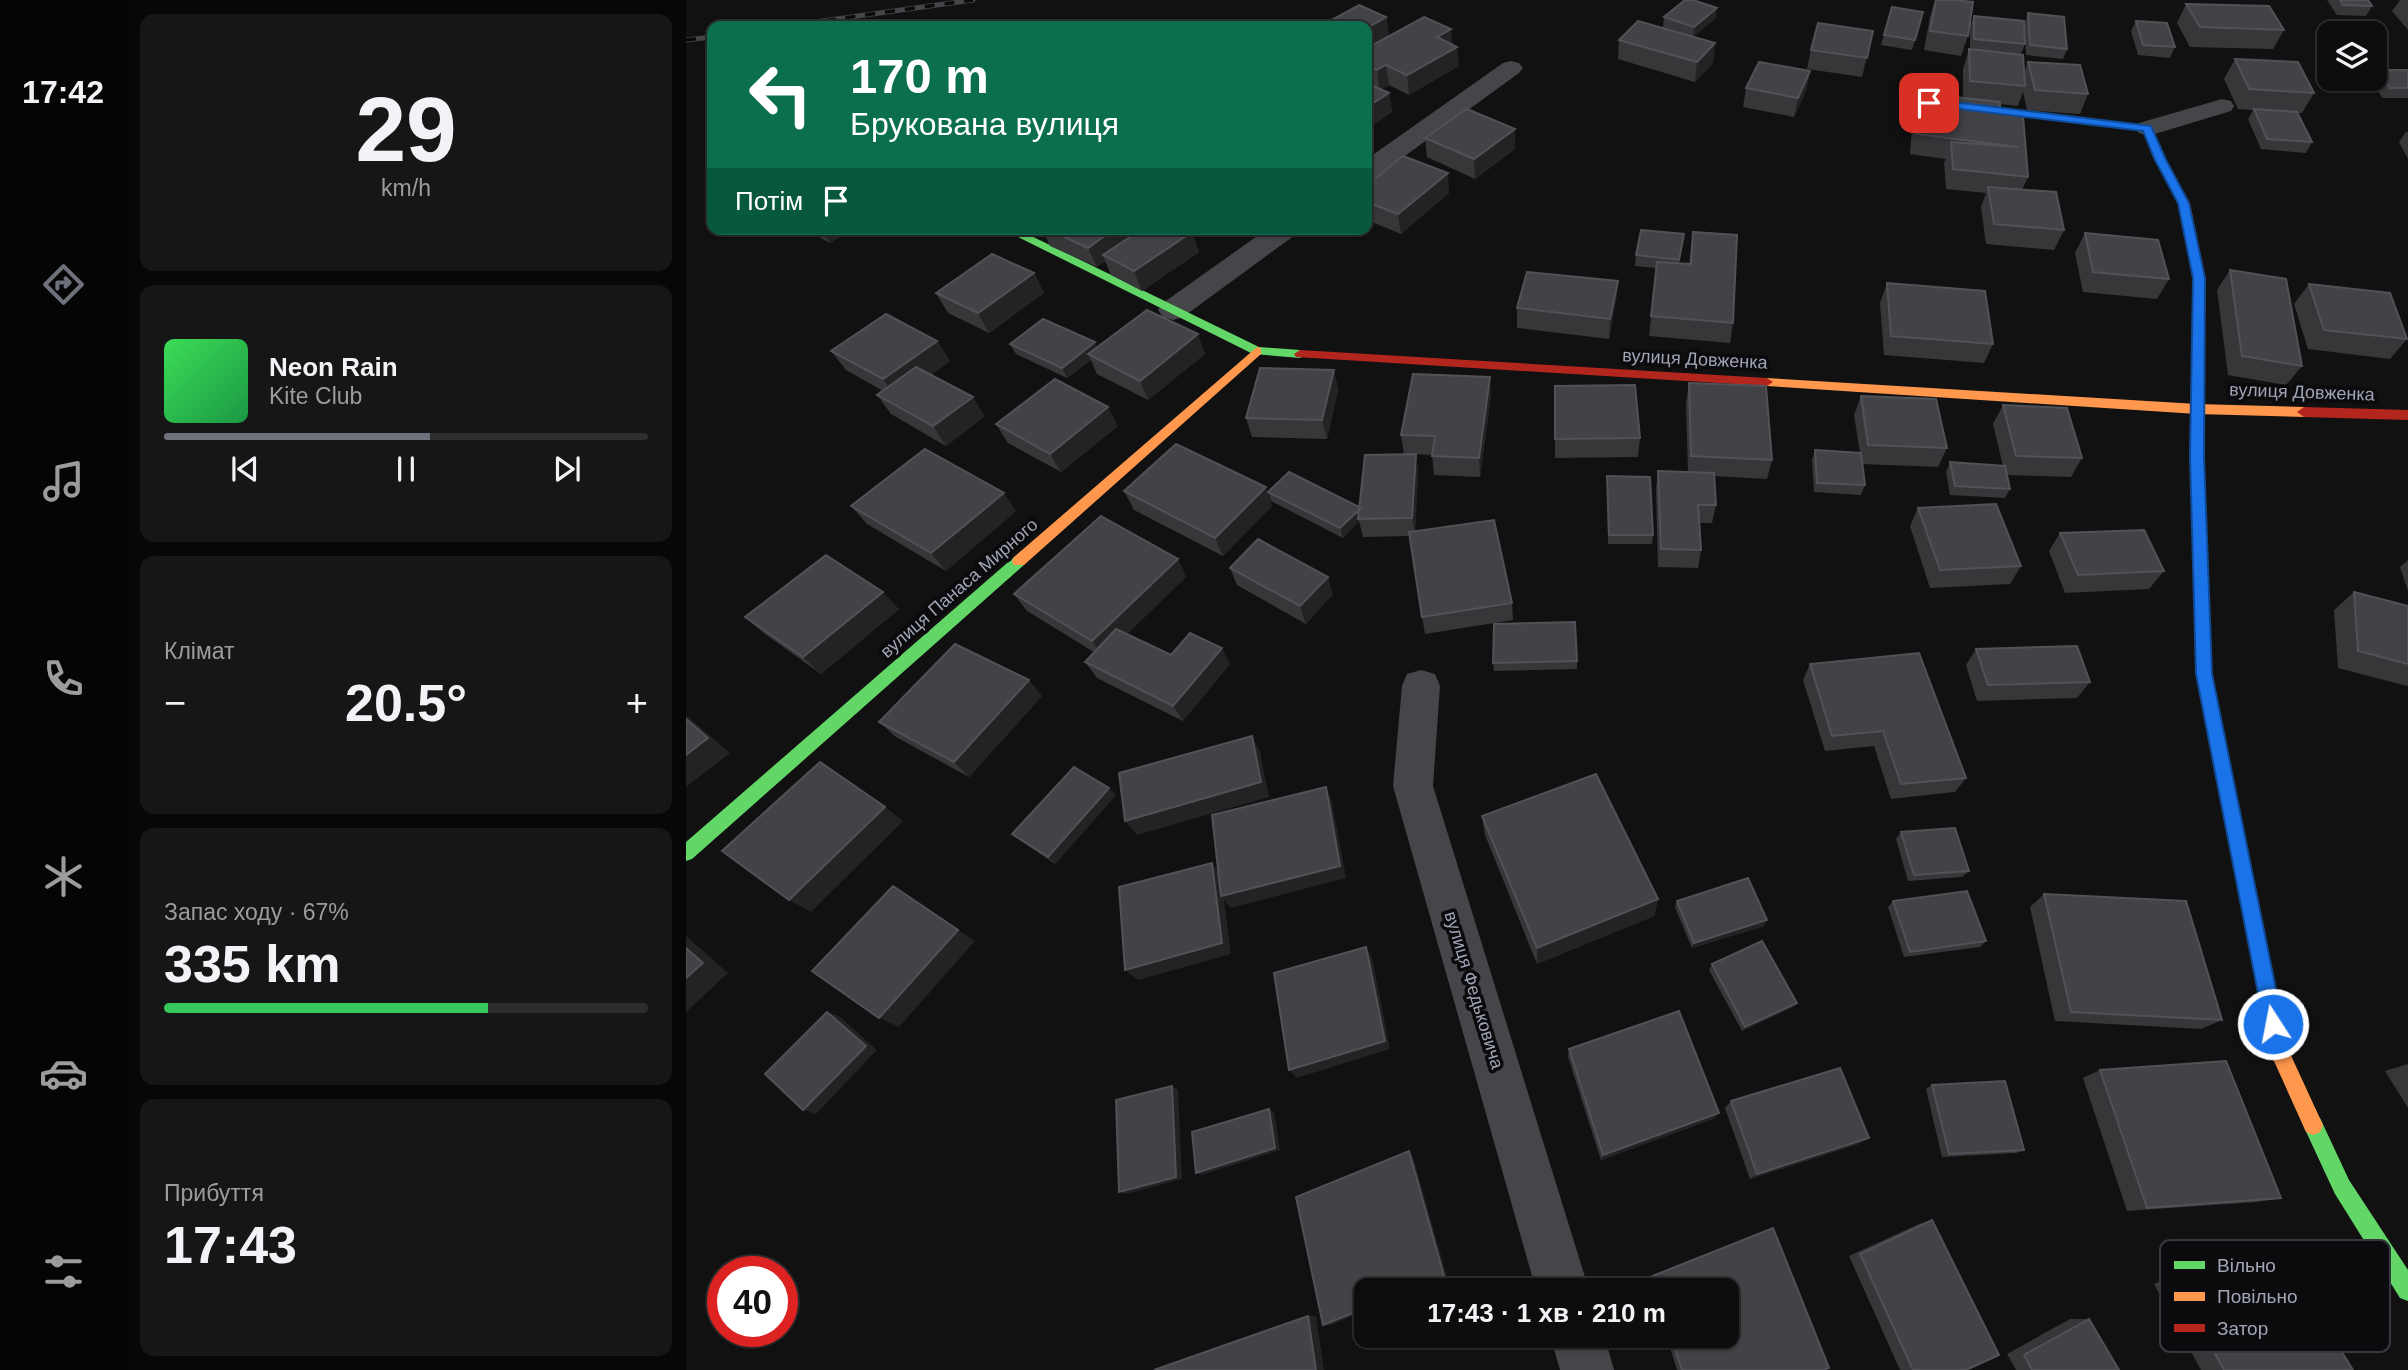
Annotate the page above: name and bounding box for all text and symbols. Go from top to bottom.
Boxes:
map controls [2317,21,2387,91]
button: layers [2317,21,2387,91]
icon: left [735,49,826,140]
text: 170 m [850,49,989,103]
pin [1899,73,1959,133]
text: 17:42 [22,74,104,110]
text: 29 [355,79,457,180]
icon: arrive [1910,84,1948,122]
text: Брукована вулиця [850,106,1119,142]
text: km/h [381,175,431,201]
icon: arrive [817,182,855,220]
text: Потім [735,186,803,216]
icon: directions [39,260,88,309]
street label: вулиця Довженка [1622,345,1769,373]
text: Neon Rain [269,352,398,382]
street label: вулиця Довженка [2229,379,2376,405]
text: Kite Club [269,383,362,409]
icon: previous [226,450,264,488]
icon: pause [387,450,425,488]
icon: next [548,450,586,488]
icon: music [39,457,88,506]
street label: вулиця Панаса Мирного [876,514,1042,662]
text: Клімат [164,638,235,664]
icon: phone [39,654,88,703]
text: 20.5° [345,674,467,732]
text: − [164,682,186,724]
text: + [626,682,648,724]
icon: climate [39,852,88,901]
text: Запас ходу · 67% [164,899,349,925]
street label: вулиця Федьковича [1441,909,1508,1072]
text: 335 km [164,935,340,993]
position arrow [2236,987,2310,1061]
icon: car [39,1049,88,1098]
text: Прибуття [164,1180,264,1206]
text: 17:43 [164,1216,297,1274]
legend [2160,1240,2390,1352]
icon: filters [39,1247,88,1296]
text: Вільно [2217,1255,2276,1276]
speed limit sign: 40 [707,1256,798,1347]
text: Повільно [2217,1286,2298,1307]
text: 17:43 · 1 хв · 210 m [1427,1298,1666,1328]
text: Затор [2217,1318,2268,1339]

